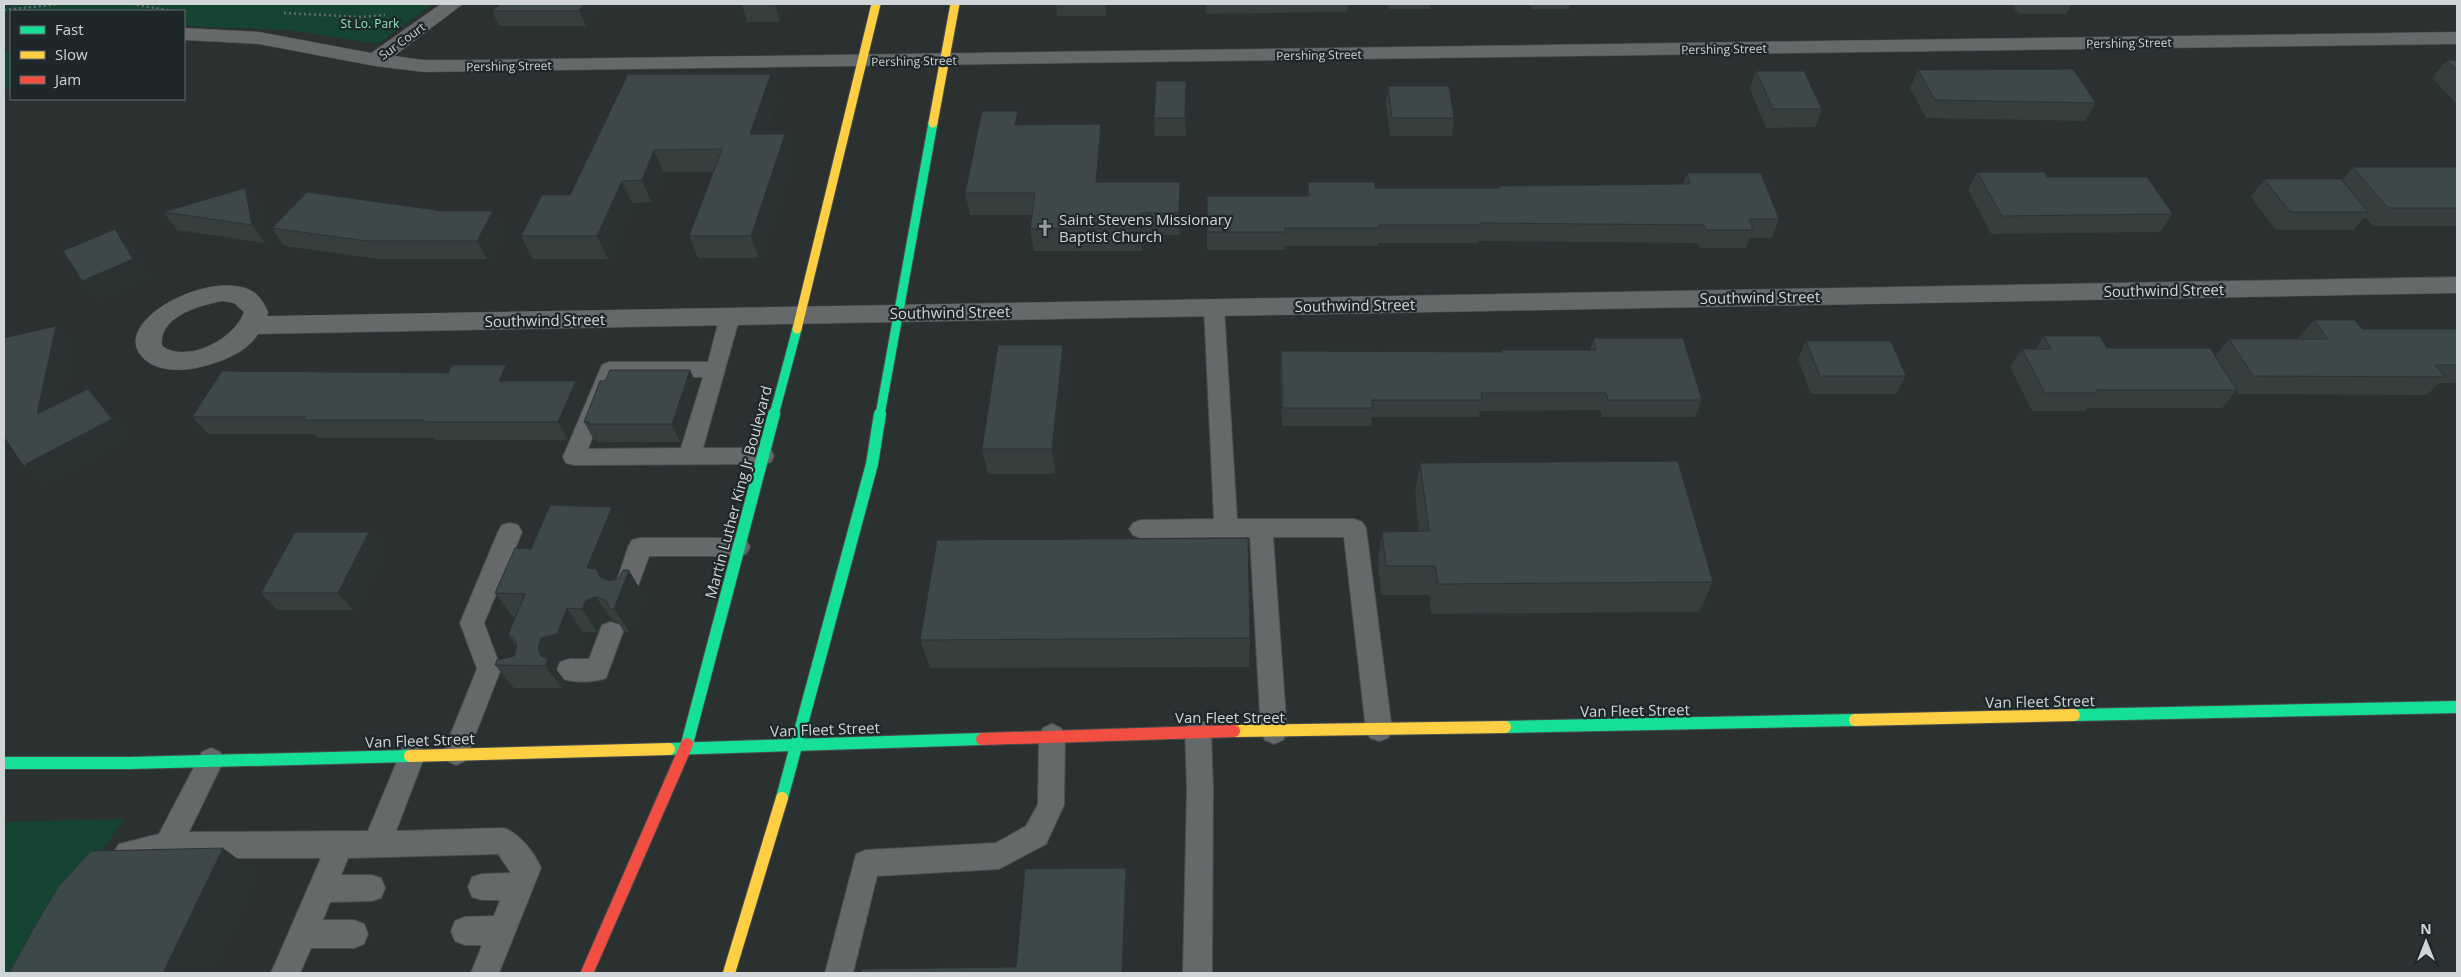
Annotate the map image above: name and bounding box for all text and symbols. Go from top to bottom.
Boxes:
legend [10,10,185,100]
park label: St Lo. Park [341,15,400,32]
street label: Sur Court [375,18,429,64]
text: Fast [55,19,84,39]
street label: Pershing Street [2086,34,2172,52]
street label: Pershing Street [1681,40,1767,58]
text: Slow [55,44,88,64]
street label: Pershing Street [1276,46,1362,64]
street label: Pershing Street [871,52,957,70]
street label: Pershing Street [466,57,552,75]
text: Jam [53,69,81,89]
place label: Saint Stevens Missionary Baptist Church [1059,209,1232,246]
church icon: Saint Stevens Missionary Baptist Church [1035,218,1055,238]
street label: Southwind Street [2104,279,2224,301]
street label: Southwind Street [1700,286,1820,308]
street label: Southwind Street [1295,294,1415,316]
street label: Southwind Street [890,301,1010,323]
street label: Southwind Street [485,309,605,331]
street label: Martin Luther King Jr Boulevard [700,383,776,601]
street label: Van Fleet Street [1985,690,2095,712]
street label: Van Fleet Street [1580,699,1690,721]
street label: Van Fleet Street [1175,707,1285,727]
street label: Van Fleet Street [770,717,880,741]
street label: Van Fleet Street [365,728,475,752]
north arrow [2401,917,2451,967]
text: N [2420,919,2432,938]

